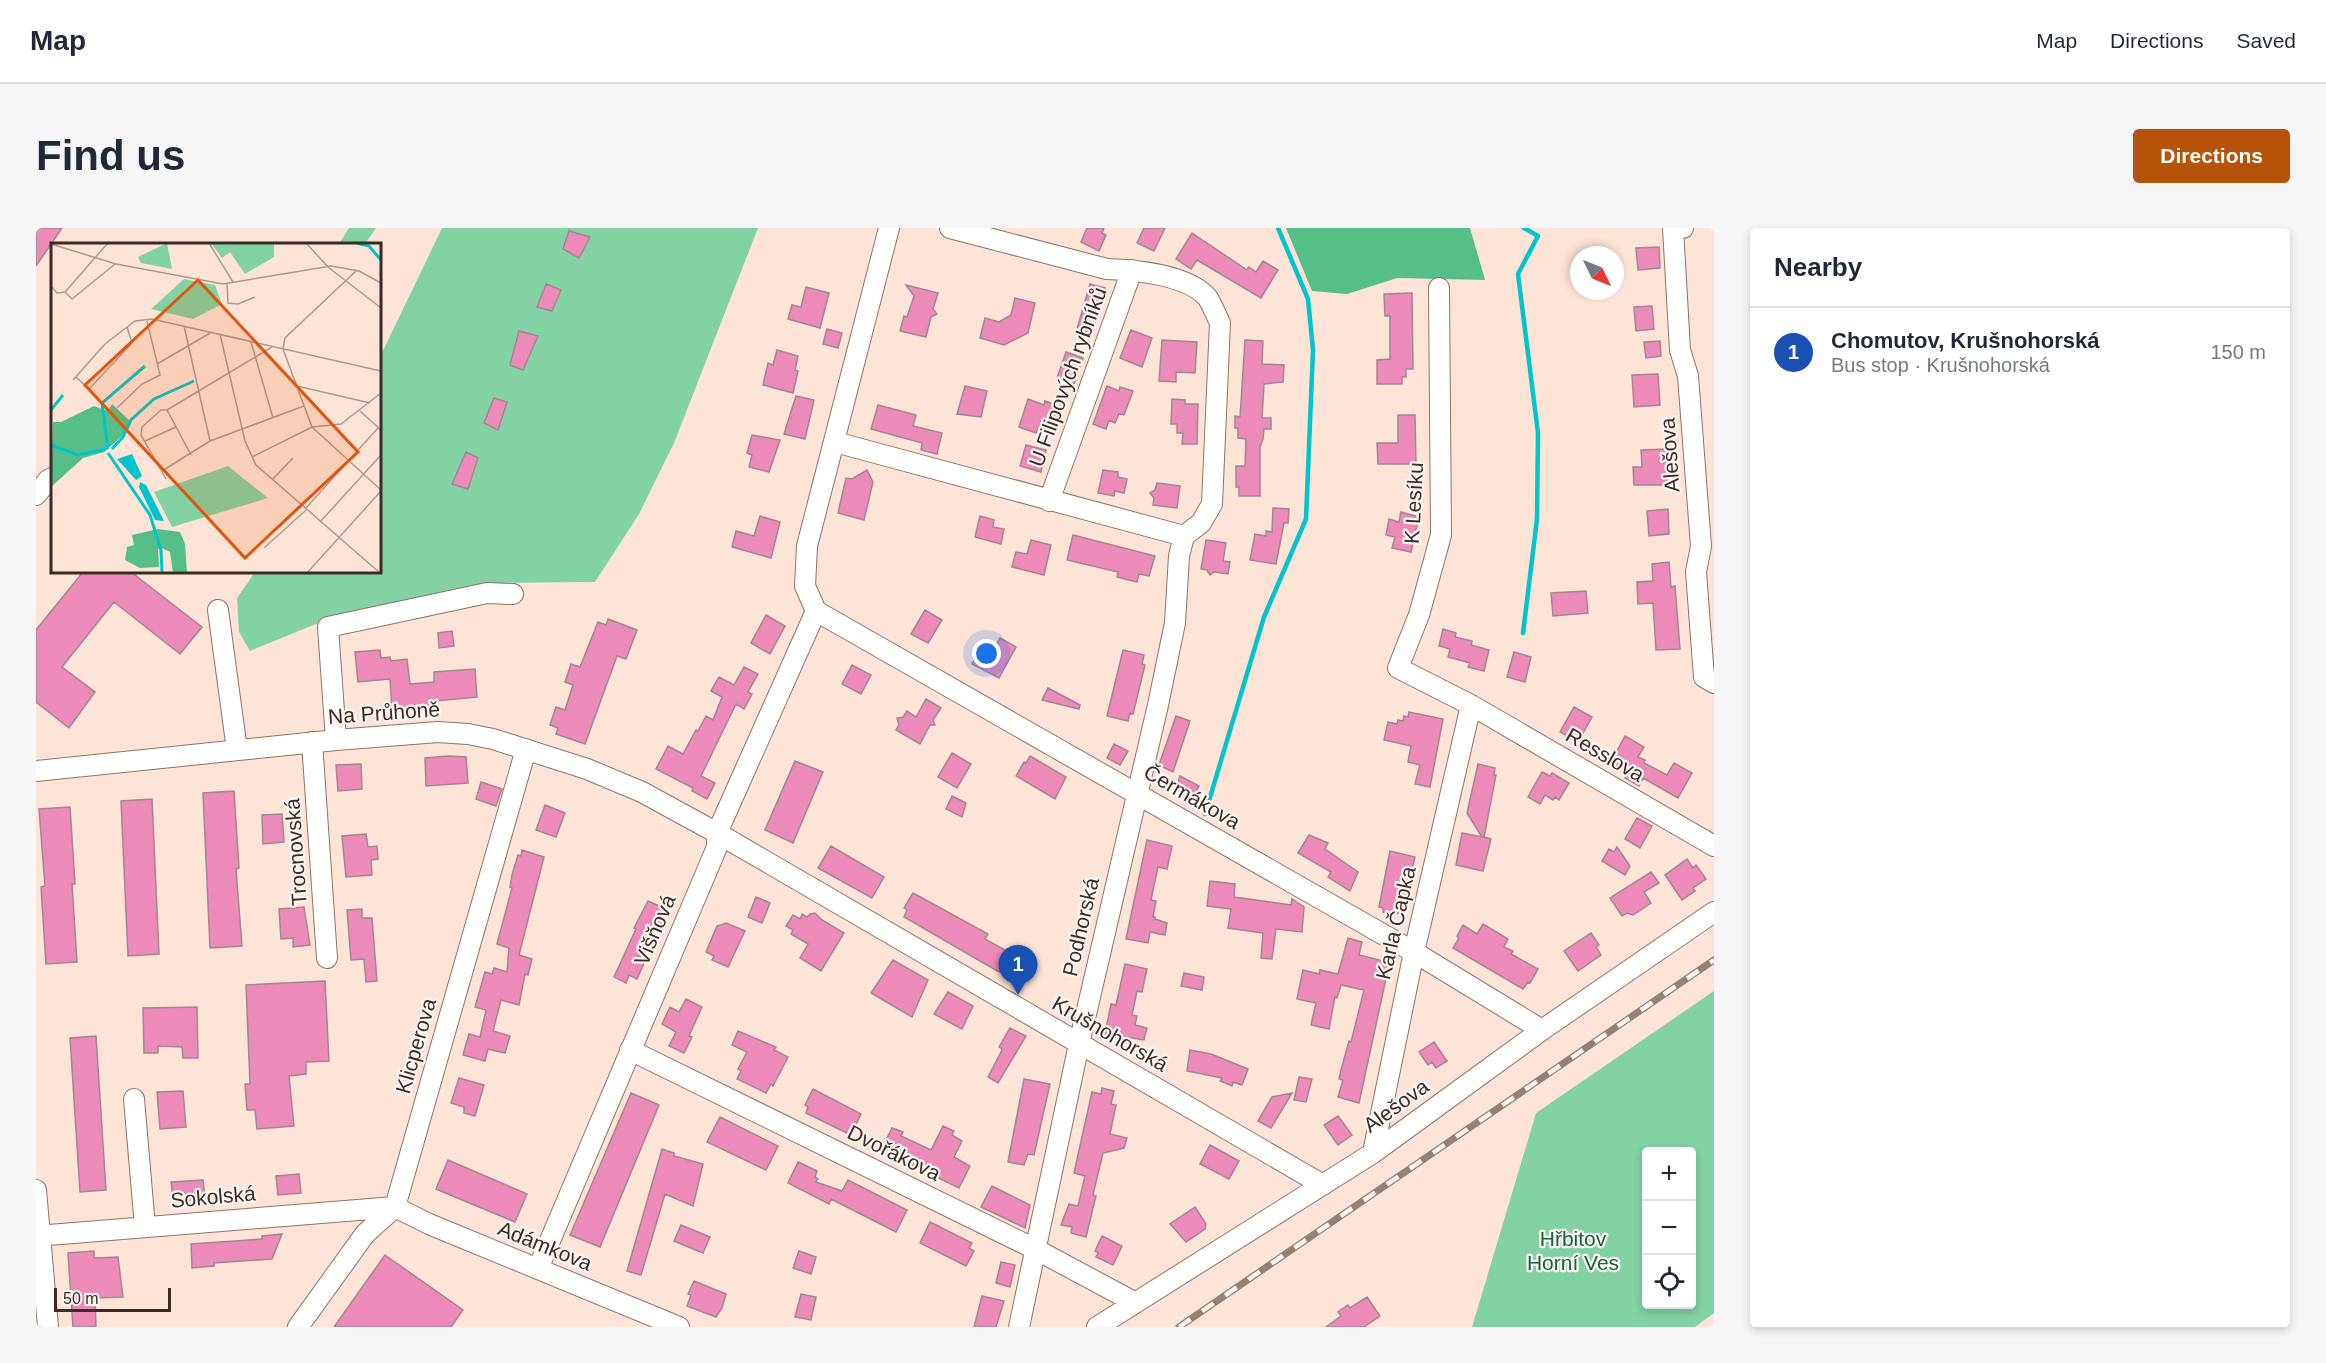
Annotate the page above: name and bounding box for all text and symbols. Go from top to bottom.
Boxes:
text: Map [30,25,86,56]
text: Map [2036,29,2077,52]
text: Directions [2110,29,2203,52]
text: Saved [2236,29,2296,52]
button: Directions [2133,129,2290,183]
text: Find us [36,132,185,179]
inset map [51,243,381,573]
north arrow [1570,246,1624,300]
text: Nearby [1774,252,1862,282]
street label: U Filipových rybníků [1024,284,1111,470]
text: Chomutov, Krušnohorská [1831,328,2100,353]
text: 1 [1788,341,1799,363]
text: 150 m [2210,341,2266,363]
text: Bus stop · Krušnohorská [1831,354,2050,376]
street label: Alešova [1655,417,1684,493]
street label: K Lesíku [1400,462,1427,544]
your location [972,639,1001,668]
street label: Na Průhoně [327,697,441,728]
street label: Resslova [1562,723,1649,786]
street label: Čermákova [1140,760,1245,834]
street label: Trocnovská [280,797,311,907]
street label: Karla Čapka [1371,864,1420,982]
street label: Podhorská [1058,875,1103,978]
street label: Višňová [629,891,680,969]
pin: 1 [998,946,1038,995]
street label: Krušnohorská [1048,991,1172,1076]
street label: Klicperova [391,995,440,1096]
street label: Alešova [1359,1074,1433,1137]
street label: Dvořákova [844,1120,945,1185]
map controls [1642,1147,1696,1309]
button: + [1642,1147,1696,1201]
street label: Sokolská [170,1181,257,1212]
button: − [1642,1201,1696,1255]
street label: Adámkova [495,1216,596,1275]
park label: Hřbitov Horní Ves [1527,1227,1619,1274]
button: locate [1642,1255,1696,1309]
scale bar [54,1285,171,1312]
text: 50 m [63,1290,99,1307]

